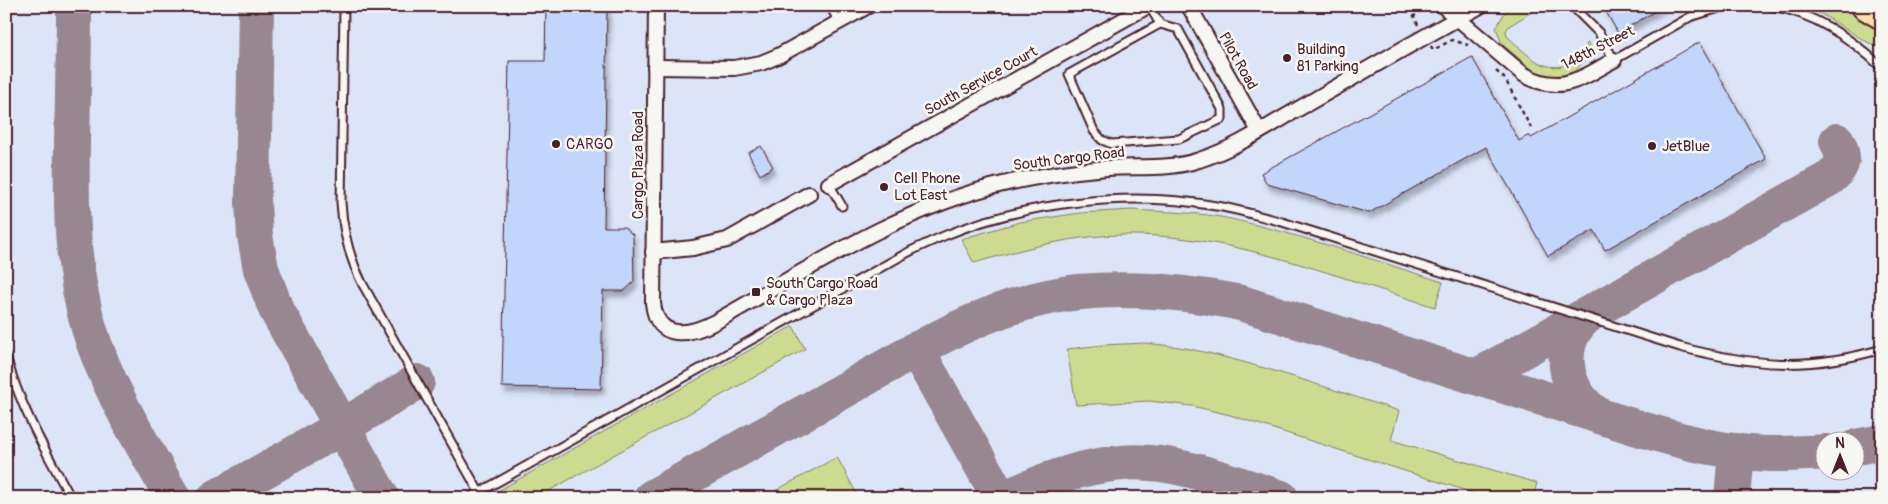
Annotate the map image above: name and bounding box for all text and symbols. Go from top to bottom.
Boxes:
street label: 148th Street [1558,21,1638,74]
street label: Pilot Road [1214,29,1262,93]
place label: Building 81 Parking [1297,40,1359,76]
street label: South Service Court [921,42,1042,120]
marker: Building 81 Parking [1281,52,1293,64]
street label: Cargo Plaza Road [629,111,648,219]
place label: CARGO [566,135,613,154]
place label: JetBlue [1662,137,1710,156]
marker: CARGO [550,138,562,150]
marker: JetBlue [1646,140,1658,152]
street label: South Cargo Road [1012,143,1126,175]
place label: Cell Phone Lot East [894,169,961,205]
marker: Cell Phone Lot East [878,181,890,193]
place label: South Cargo Road & Cargo Plaza [766,274,878,310]
marker: South Cargo Road & Cargo Plaza [750,286,762,298]
north arrow [1816,432,1866,482]
text: N [1835,435,1845,452]

